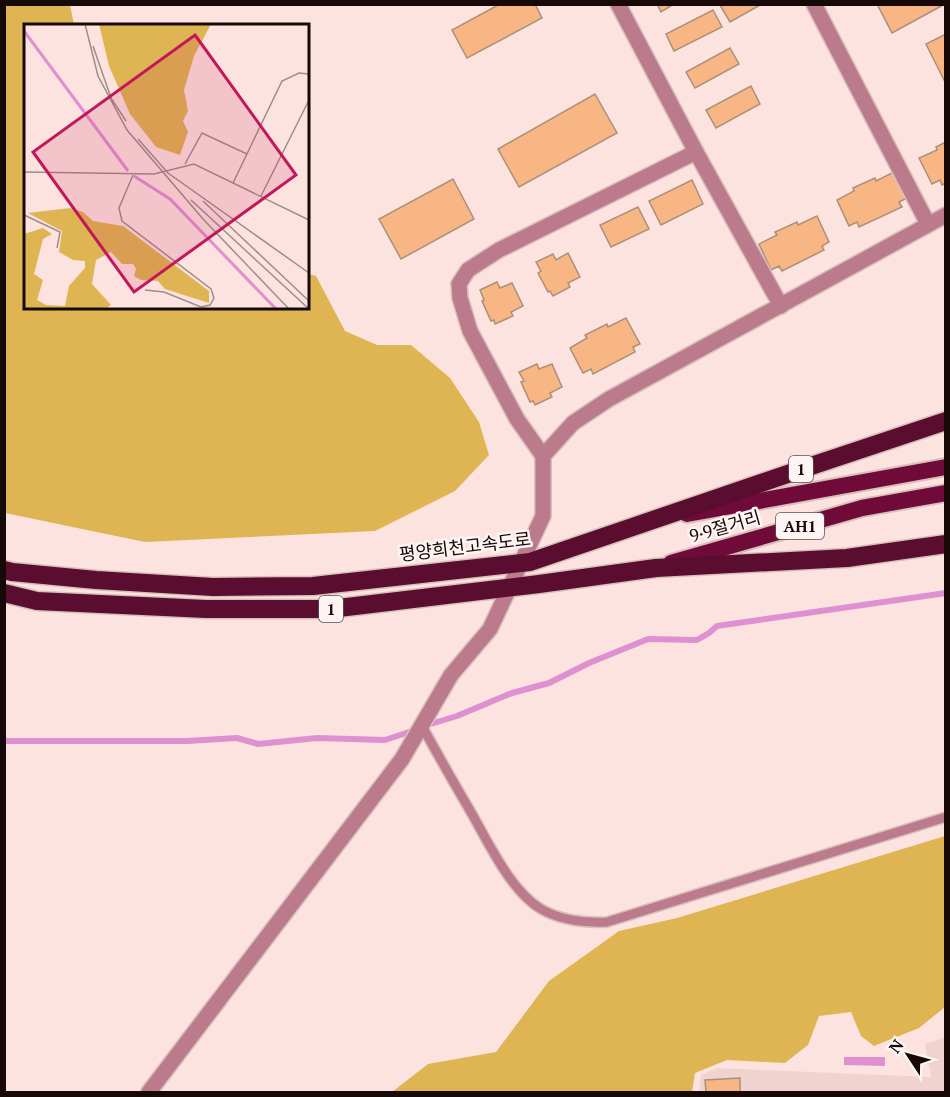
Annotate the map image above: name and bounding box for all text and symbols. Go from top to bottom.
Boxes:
inset map [24,24,309,309]
road number: 1 [789,456,813,482]
street label: 9·9절거리 [686,504,763,548]
road number: AH1 [776,513,824,539]
street label: 평양희천고속도로 [398,526,532,566]
road number: 1 [319,596,343,622]
north arrow [878,1025,938,1085]
text: N [883,1035,908,1058]

